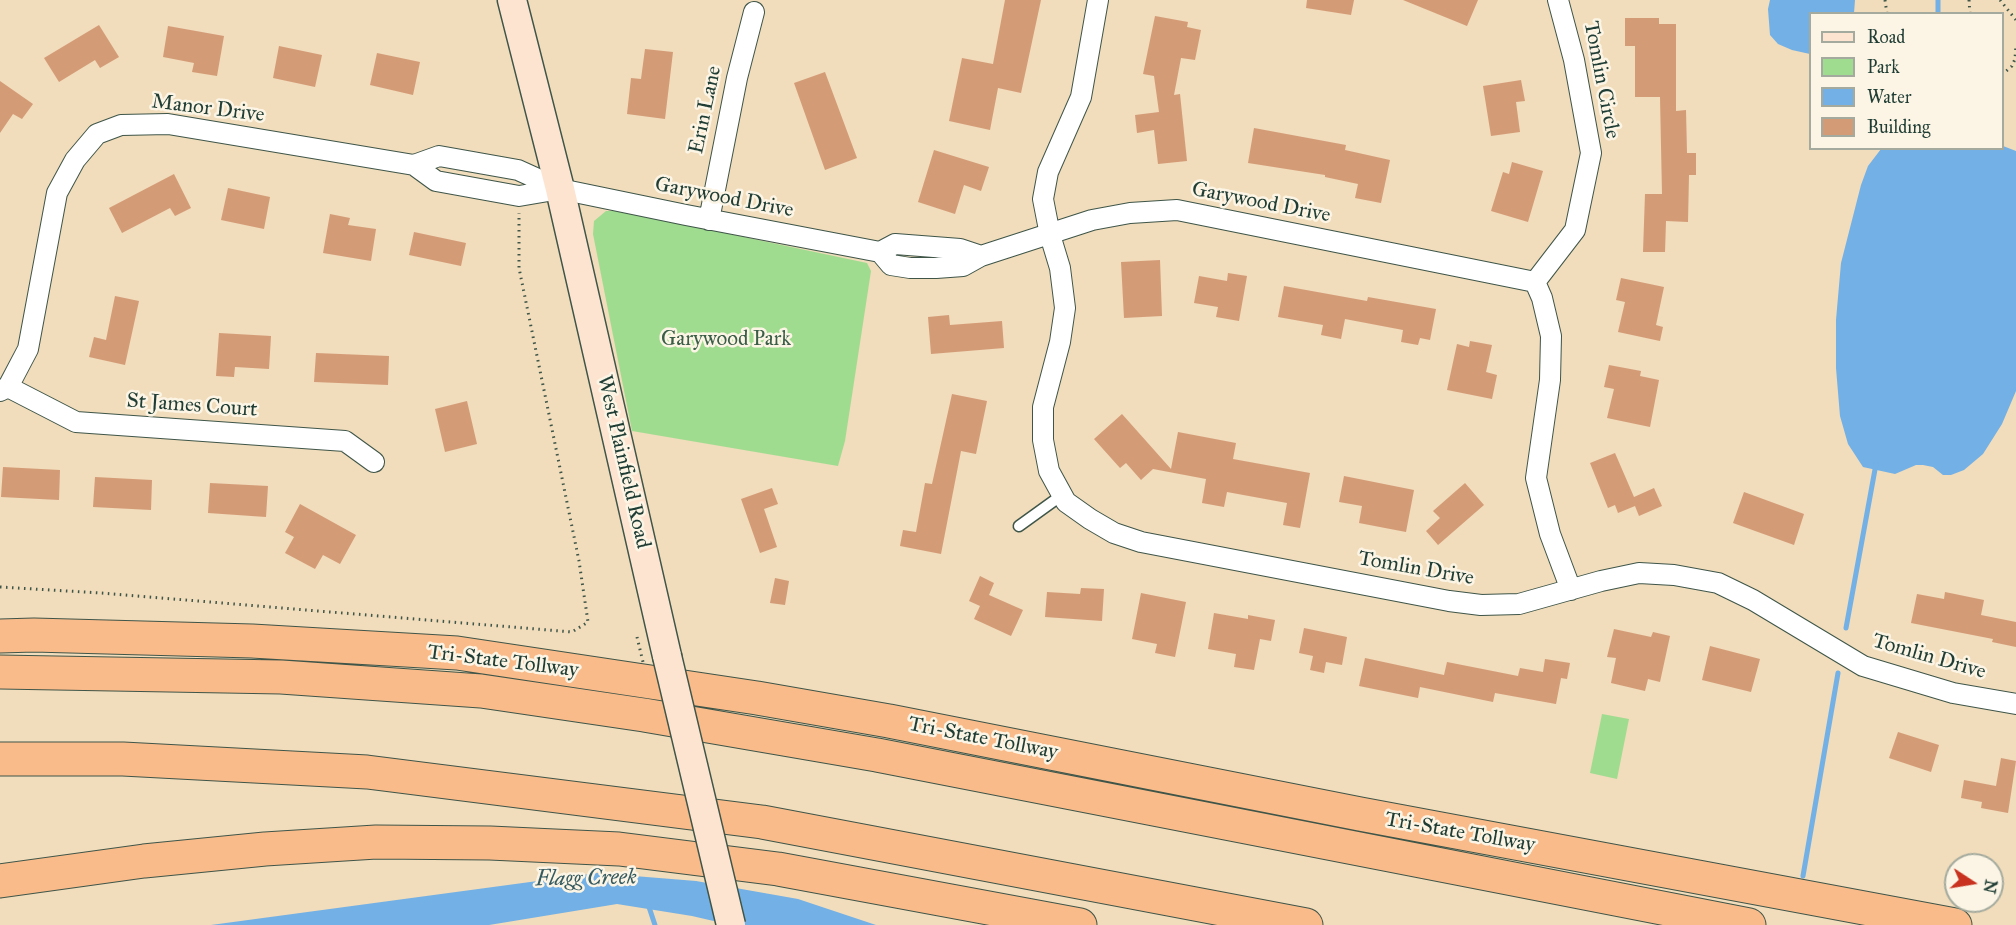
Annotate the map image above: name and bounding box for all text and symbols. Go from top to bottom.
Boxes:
legend [1809,12,2004,150]
street label: Tomlin Circle [1577,19,1625,141]
text: Road [1867,26,1905,48]
text: Park [1867,56,1900,78]
street label: Erin Lane [684,64,728,156]
text: Water [1867,86,1911,108]
street label: Manor Drive [150,90,266,128]
text: Building [1867,116,1930,138]
street label: Garywood Drive [653,172,795,224]
street label: Garywood Drive [1190,177,1332,229]
park label: Garywood Park [661,327,791,353]
street label: West Plainfield Road [591,373,655,551]
street label: St James Court [126,389,258,423]
street label: Tomlin Drive [1356,546,1476,592]
street label: Tomlin Drive [1869,629,1989,685]
street label: Tri-State Tollway [426,640,580,684]
street label: Tri-State Tollway [906,712,1060,766]
street label: Tri-State Tollway [1383,807,1537,859]
north arrow [1944,853,2004,913]
water label: Flagg Creek [535,865,637,893]
text: N [1979,878,2001,895]

